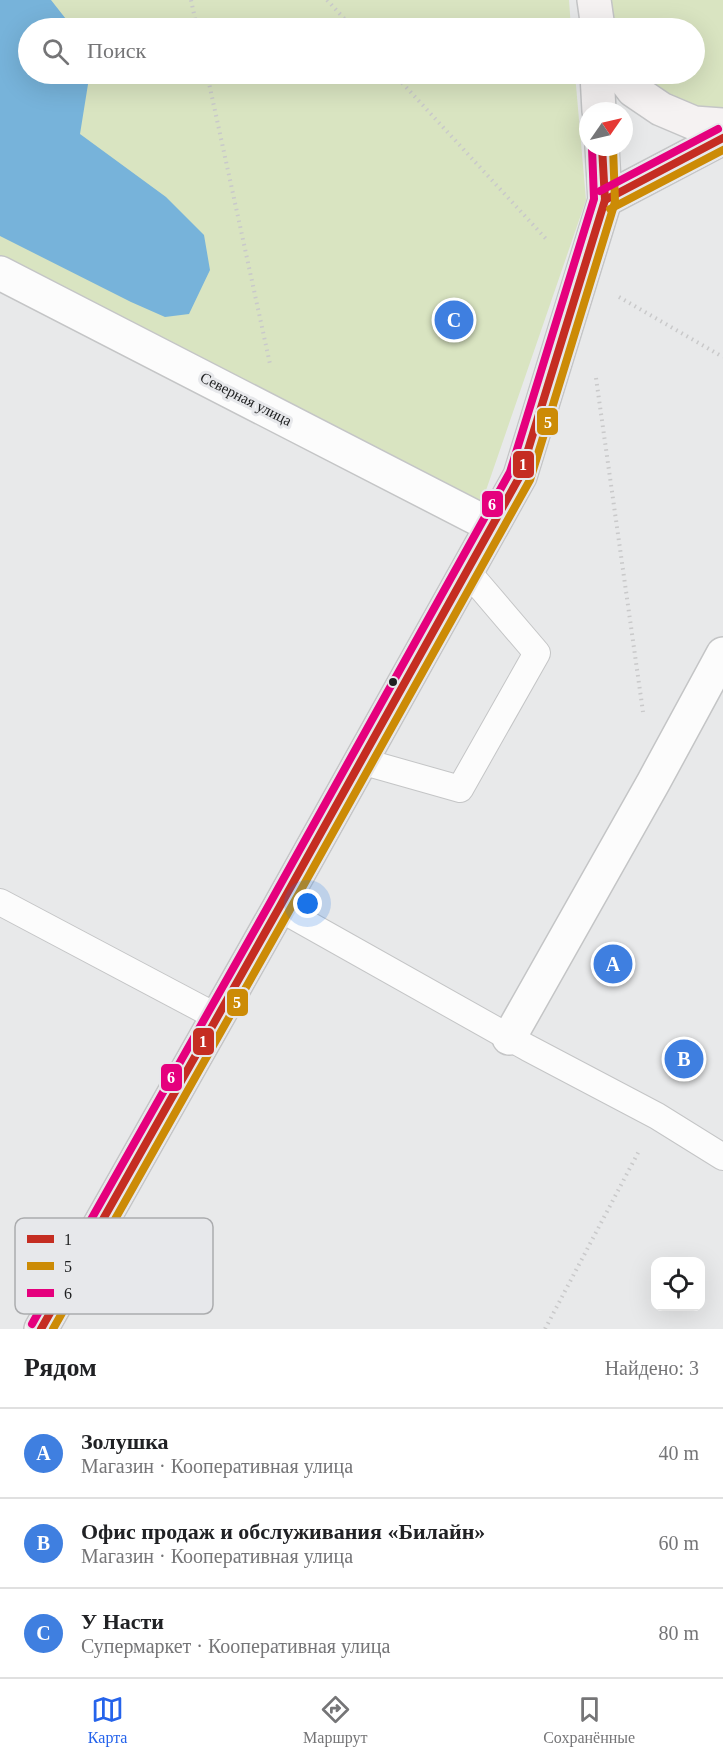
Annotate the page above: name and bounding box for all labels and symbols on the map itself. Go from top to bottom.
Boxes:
north arrow [579,102,633,156]
pin: C [434,298,474,342]
street label: Северная улица [198,369,295,429]
line badge: 5 [536,407,559,436]
text: 5 [544,414,552,431]
line badge: 1 [512,450,535,479]
text: 1 [519,456,527,473]
line badge: 6 [481,490,504,518]
text: 6 [488,496,496,513]
unlabelled marker [387,676,399,688]
your location [293,889,322,918]
pin: A [594,942,632,986]
line badge: 5 [226,988,249,1017]
text: 5 [233,994,241,1011]
line badge: 1 [192,1027,215,1056]
text: 1 [199,1033,207,1050]
pin: B [664,1036,704,1082]
line badge: 6 [160,1063,183,1092]
text: 6 [167,1069,175,1086]
legend [15,1218,213,1314]
text: 1 [64,1231,72,1248]
text: 5 [64,1258,72,1275]
text: 6 [64,1285,72,1302]

